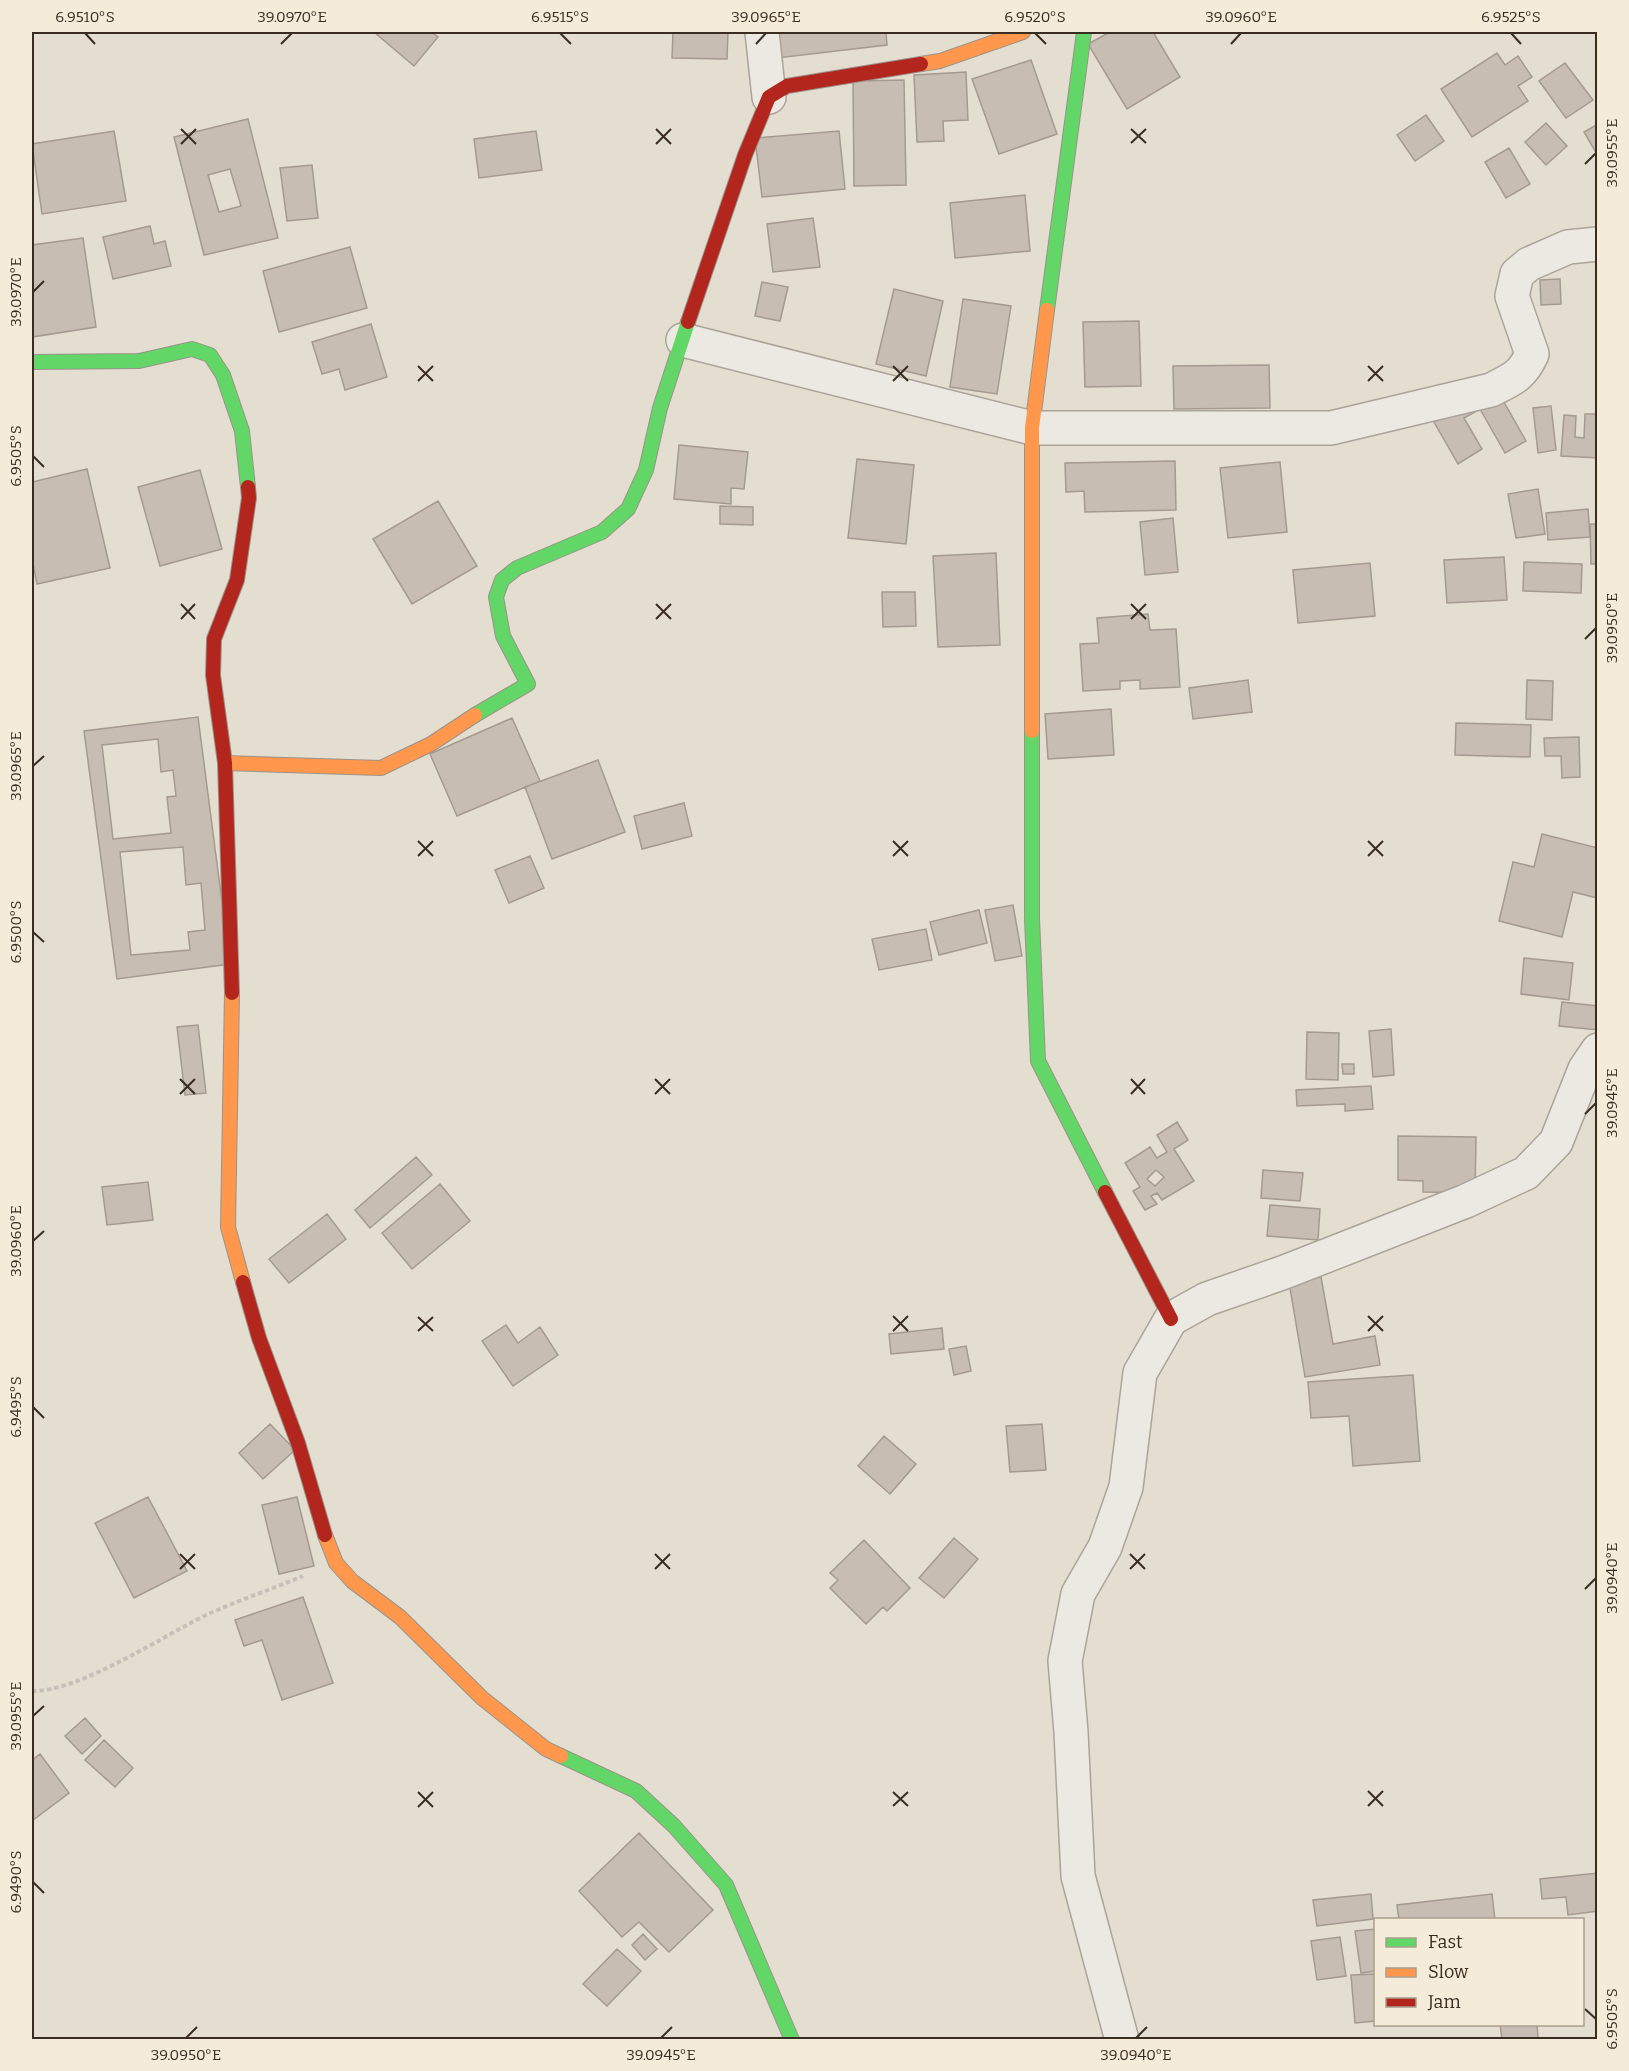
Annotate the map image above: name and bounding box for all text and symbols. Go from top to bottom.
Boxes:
text: 6.9510°S [55,8,115,26]
text: 39.0970°E [257,8,327,26]
text: 6.9515°S [531,8,589,26]
text: 39.0965°E [731,8,801,26]
text: 6.9520°S [1004,8,1066,26]
text: 39.0960°E [1205,8,1277,26]
text: 6.9525°S [1481,8,1541,26]
text: 39.0955°E [1603,119,1621,188]
text: 39.0970°E [7,257,25,327]
text: 6.9505°S [7,425,25,487]
text: 39.0950°E [1603,593,1621,663]
text: 39.0965°E [7,731,25,801]
text: 6.9500°S [7,900,25,964]
text: 39.0945°E [1603,1068,1621,1138]
text: 39.0960°E [7,1205,25,1277]
text: 6.9495°S [7,1376,25,1438]
text: 39.0940°E [1603,1542,1621,1614]
text: 39.0955°E [7,1682,25,1751]
text: 6.9490°S [7,1850,25,1914]
legend [1374,1918,1584,2026]
text: Fast [1428,1931,1463,1953]
text: Slow [1428,1961,1469,1983]
text: 6.9505°S [1603,1988,1621,2050]
text: Jam [1427,1991,1461,2013]
text: 39.0950°E [151,2046,221,2064]
text: 39.0945°E [626,2046,696,2064]
text: 39.0940°E [1100,2046,1172,2064]

